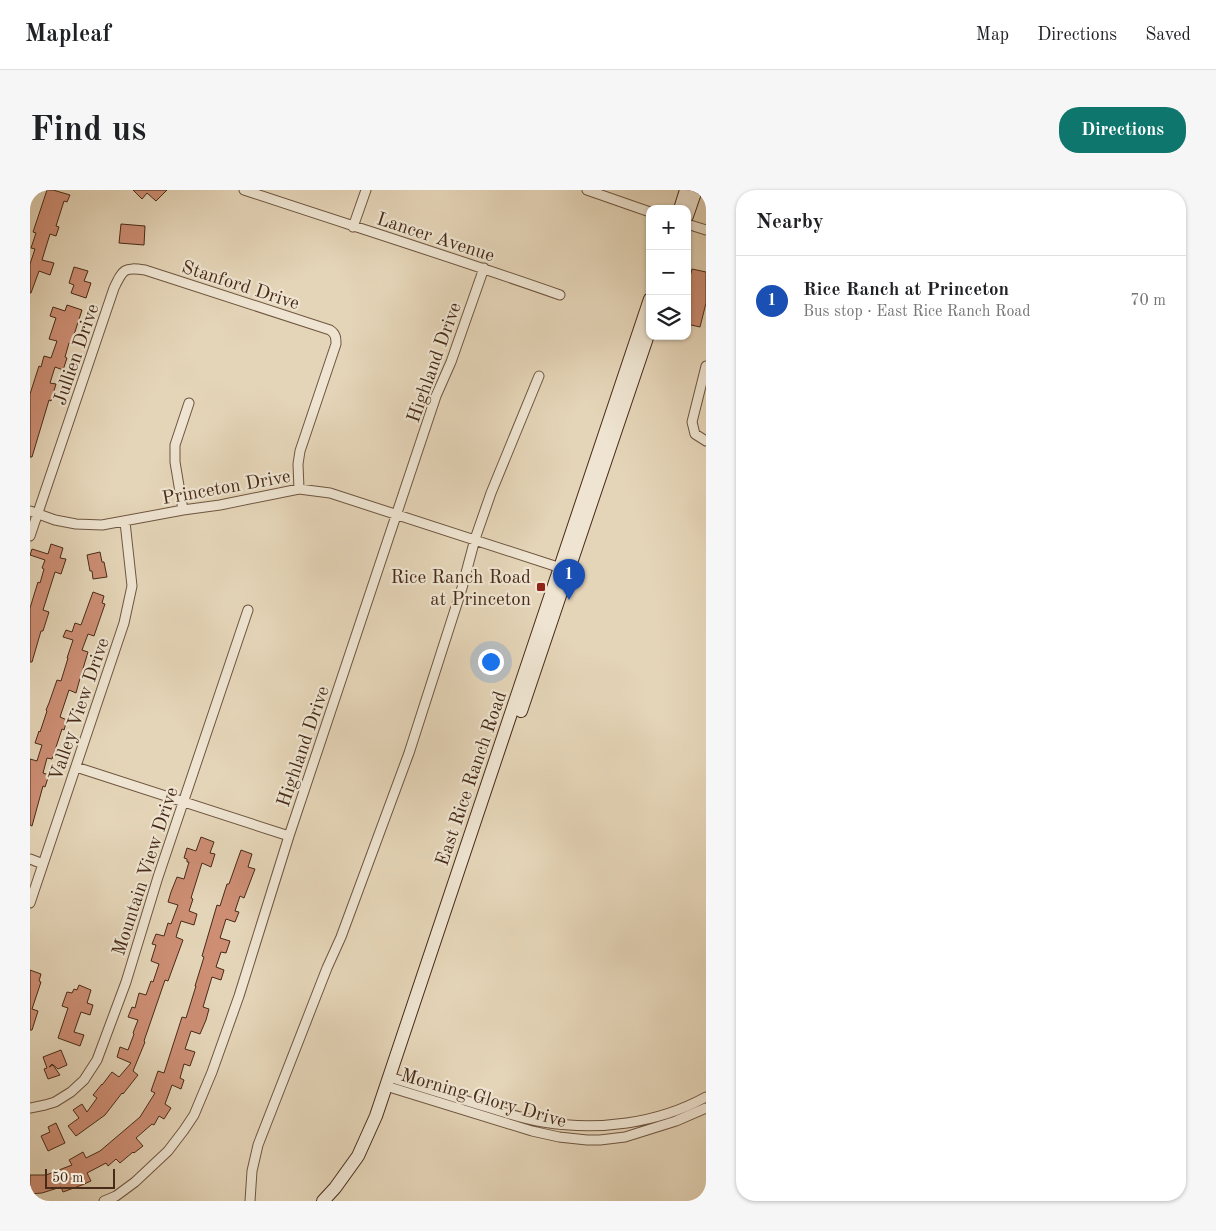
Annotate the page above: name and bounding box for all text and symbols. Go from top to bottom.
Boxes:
text: Mapleaf [25,23,111,47]
text: Map [976,26,1009,44]
text: Directions [1037,26,1117,44]
text: Saved [1145,26,1191,44]
button: Directions [1059,107,1186,153]
text: Find us [30,113,146,148]
map controls [646,205,691,340]
button: + [646,205,691,250]
street label: Lancer Avenue [374,210,497,266]
text: Nearby [756,212,824,233]
button: − [646,250,691,295]
street label: Stanford Drive [179,258,301,314]
text: Rice Ranch at Princeton [803,281,1009,300]
text: 1 [767,293,777,309]
text: 70 m [1130,293,1166,309]
button: layers [646,295,691,340]
street label: Highland Drive [405,300,466,425]
street label: Jullien Drive [51,302,104,408]
text: Bus stop · East Rice Ranch Road [803,304,1031,320]
street label: Princeton Drive [161,468,292,509]
pin: 1 [553,559,585,600]
place label: Rice Ranch Road at Princeton [390,569,531,610]
marker: Rice Ranch Road at Princeton [535,581,547,593]
street label: Valley View Drive [47,636,114,784]
your location [478,649,504,675]
street label: Highland Drive [275,684,334,810]
street label: East Rice Ranch Road [434,689,511,869]
street label: Mountain View Drive [110,785,183,958]
street label: Morning Glory Drive [398,1067,568,1132]
scale bar [45,1166,115,1189]
text: 50 m [52,1171,83,1185]

